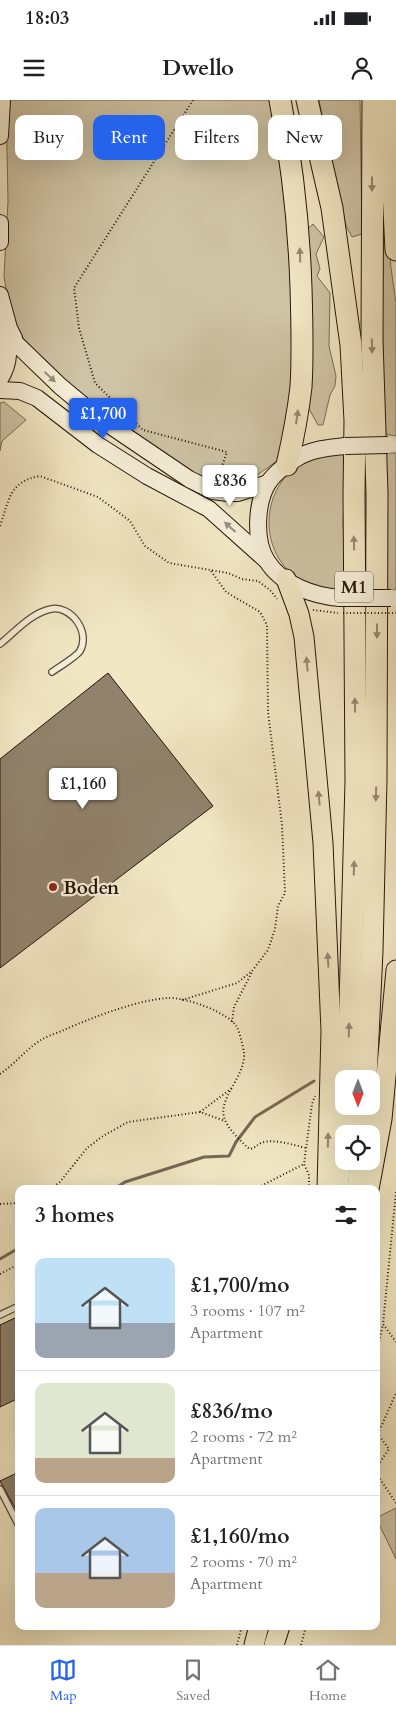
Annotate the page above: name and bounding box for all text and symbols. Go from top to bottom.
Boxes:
text: 18:03 [25,5,69,31]
text: Dwello [162,53,234,83]
icon: menu [20,54,48,82]
icon: person [348,54,376,82]
chip: Buy [15,115,83,160]
chip: Rent [93,115,165,160]
chip: Filters [175,115,258,160]
chip: New [268,115,342,160]
one-way arrow [368,176,376,192]
one-way arrow [296,247,304,263]
one-way arrow [369,338,377,354]
one-way arrow [44,371,56,383]
pin: £1,700 [62,398,144,440]
text: £1,700 [80,403,126,425]
one-way arrow [293,409,301,425]
pin: £836 [200,464,260,507]
text: £836 [213,470,247,492]
one-way arrow [224,522,236,533]
one-way arrow [350,534,358,550]
road number: M1 [335,572,373,602]
one-way arrow [373,623,381,639]
one-way arrow [302,655,310,671]
one-way arrow [351,697,359,713]
pin: £1,160 [42,768,124,810]
text: £1,160 [60,773,106,795]
one-way arrow [372,786,380,802]
one-way arrow [314,790,322,806]
one-way arrow [350,859,358,875]
place label: Boden [63,875,120,901]
marker: Boden [47,881,59,893]
one-way arrow [324,952,332,968]
one-way arrow [346,1022,354,1038]
north arrow [335,1070,380,1115]
map controls [335,1070,380,1170]
button: locate [335,1125,380,1170]
one-way arrow [324,1132,332,1148]
text: 3 homes [35,1201,114,1230]
icon: filters [332,1201,360,1229]
text: £1,700/mo [190,1271,290,1300]
icon: home [75,1278,135,1338]
text: 3 rooms · 107 m² [190,1300,305,1322]
text: Apartment [190,1322,263,1344]
text: £836/mo [190,1397,273,1426]
icon: home [75,1403,135,1463]
text: 2 rooms · 72 m² [190,1426,297,1448]
text: Apartment [190,1448,263,1470]
text: £1,160/mo [190,1522,290,1551]
icon: home [75,1528,135,1588]
text: 2 rooms · 70 m² [190,1551,297,1573]
text: Apartment [190,1573,263,1595]
tab: Map [49,1656,77,1705]
tab: Saved [176,1656,210,1705]
tab: Home [309,1656,347,1705]

